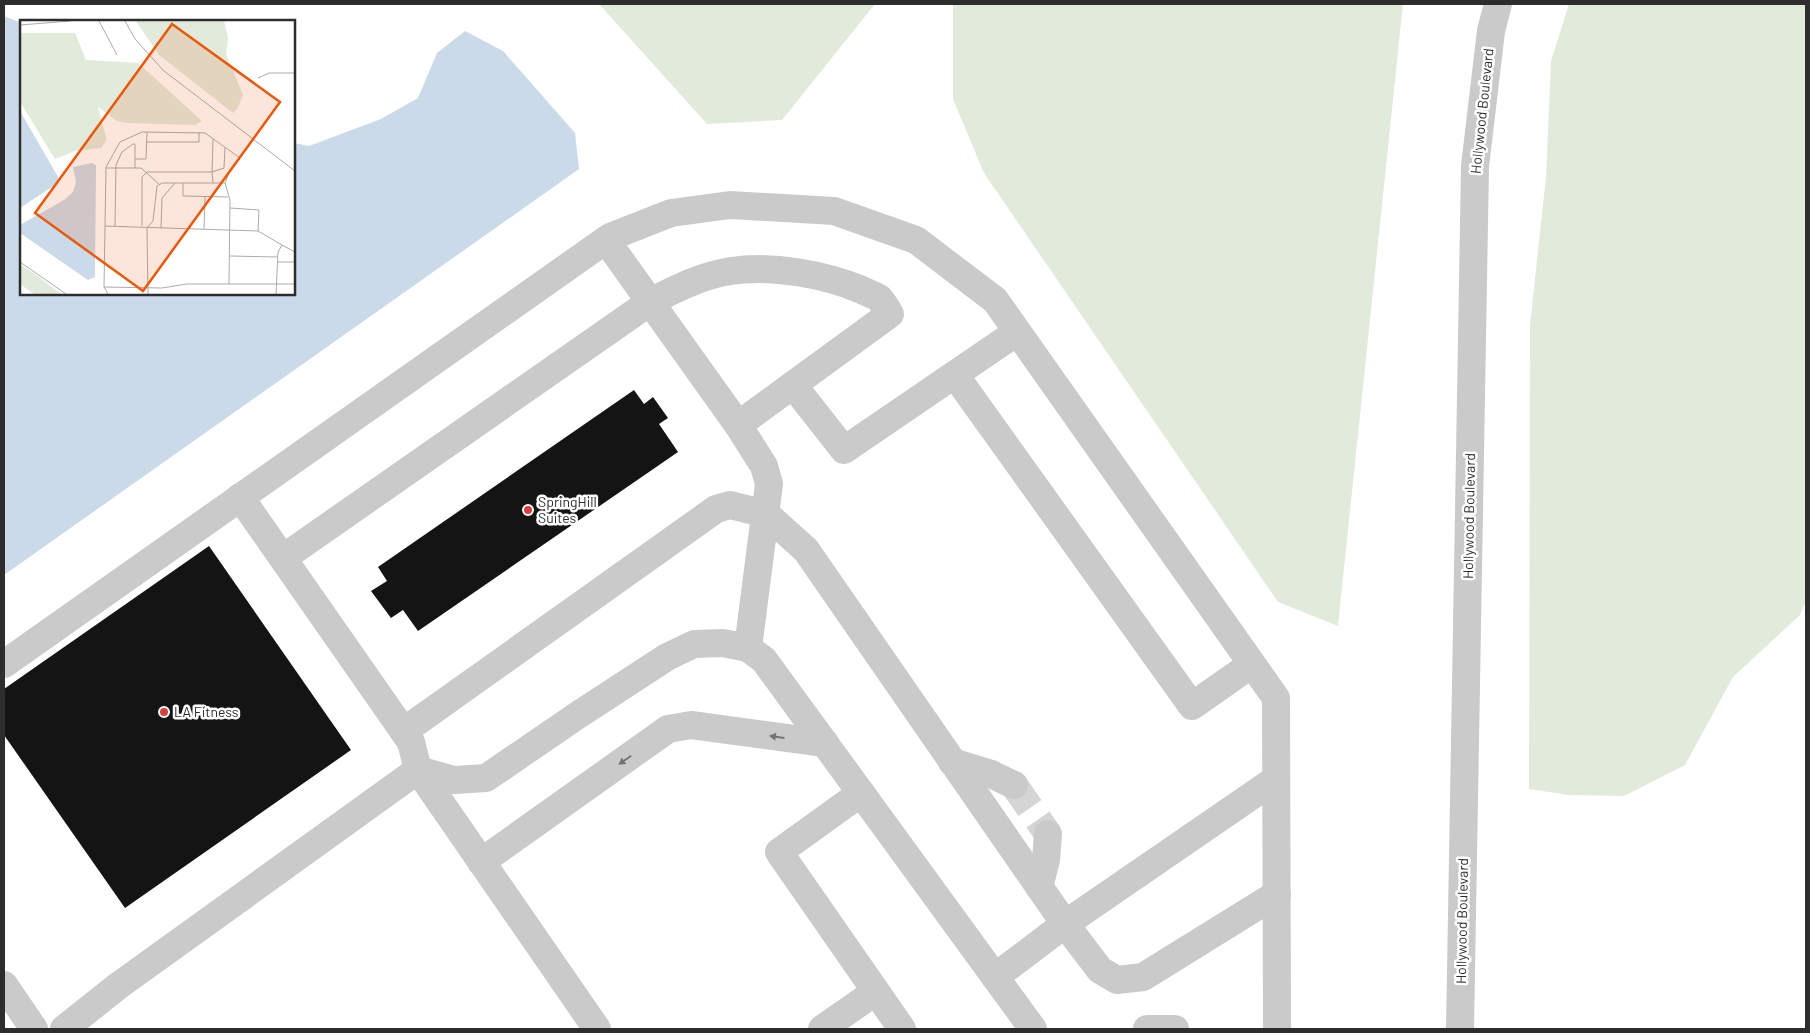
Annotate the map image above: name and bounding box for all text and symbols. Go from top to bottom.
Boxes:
inset map [20,20,295,295]
street label: Hollywood Boulevard [1466,47,1497,174]
street label: Hollywood Boulevard [1459,453,1478,579]
place label: SpringHill Suites [538,493,597,526]
marker: SpringHill Suites [522,504,534,516]
place label: LA Fitness [174,703,239,720]
marker: LA Fitness [158,706,170,718]
one-way arrow [768,732,784,740]
one-way arrow [618,755,632,765]
street label: Hollywood Boulevard [1452,858,1471,984]

